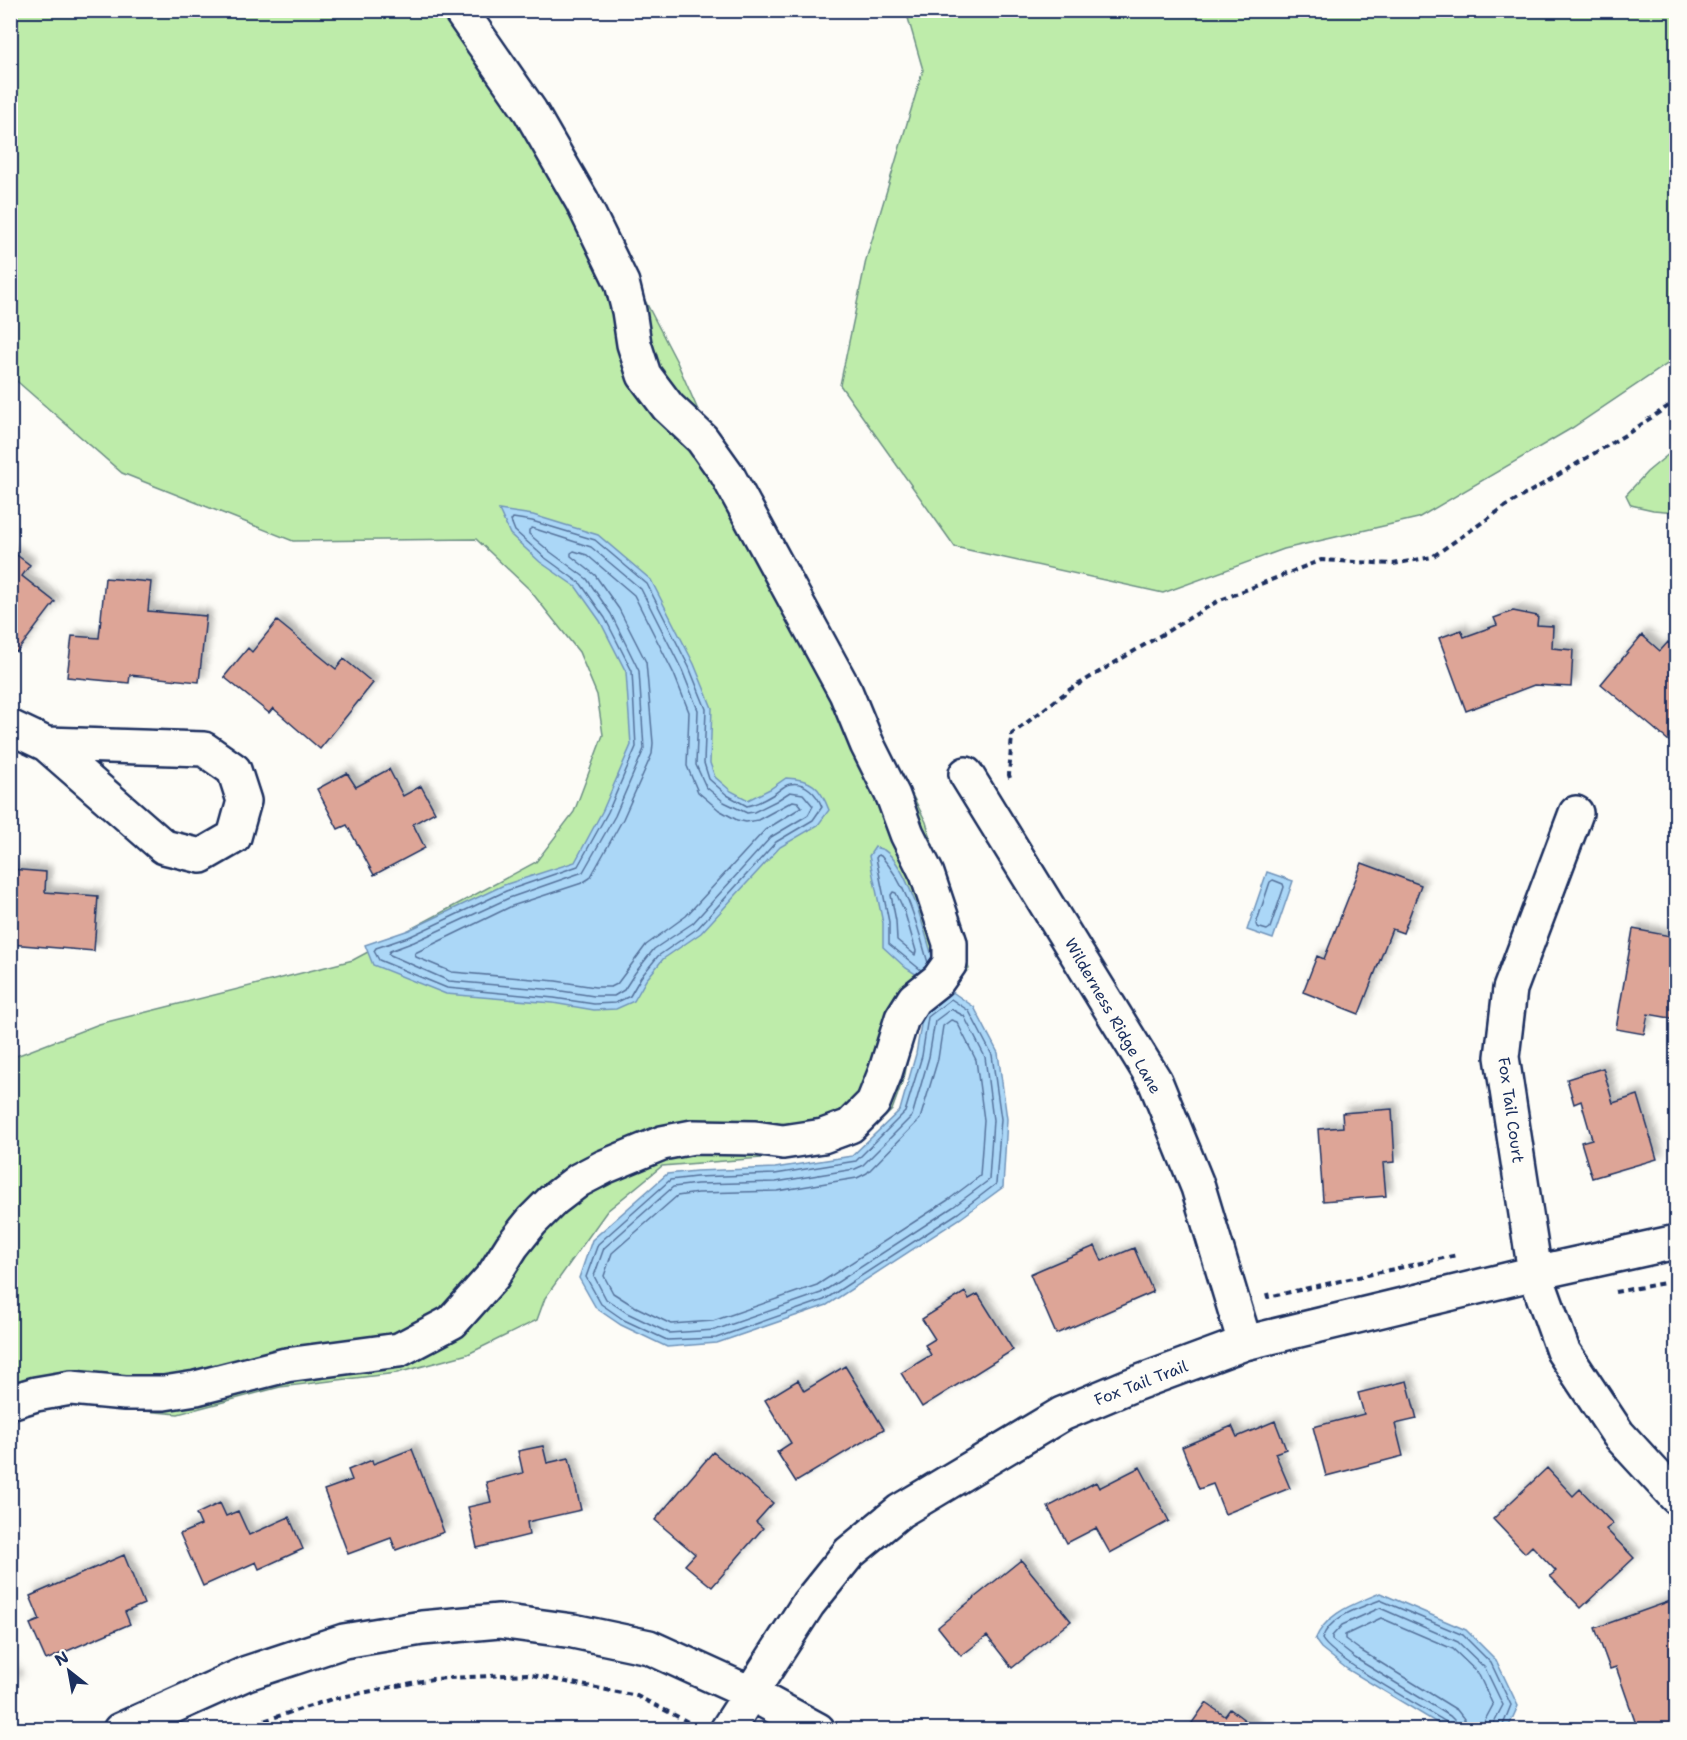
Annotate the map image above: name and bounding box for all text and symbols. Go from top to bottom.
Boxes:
street label: Wilderness Ridge Lane [1060,934,1166,1098]
street label: Fox Tail Court [1493,1056,1529,1164]
street label: Fox Tail Trail [1091,1356,1191,1410]
north arrow [39,1641,99,1701]
text: N [51,1646,72,1671]

